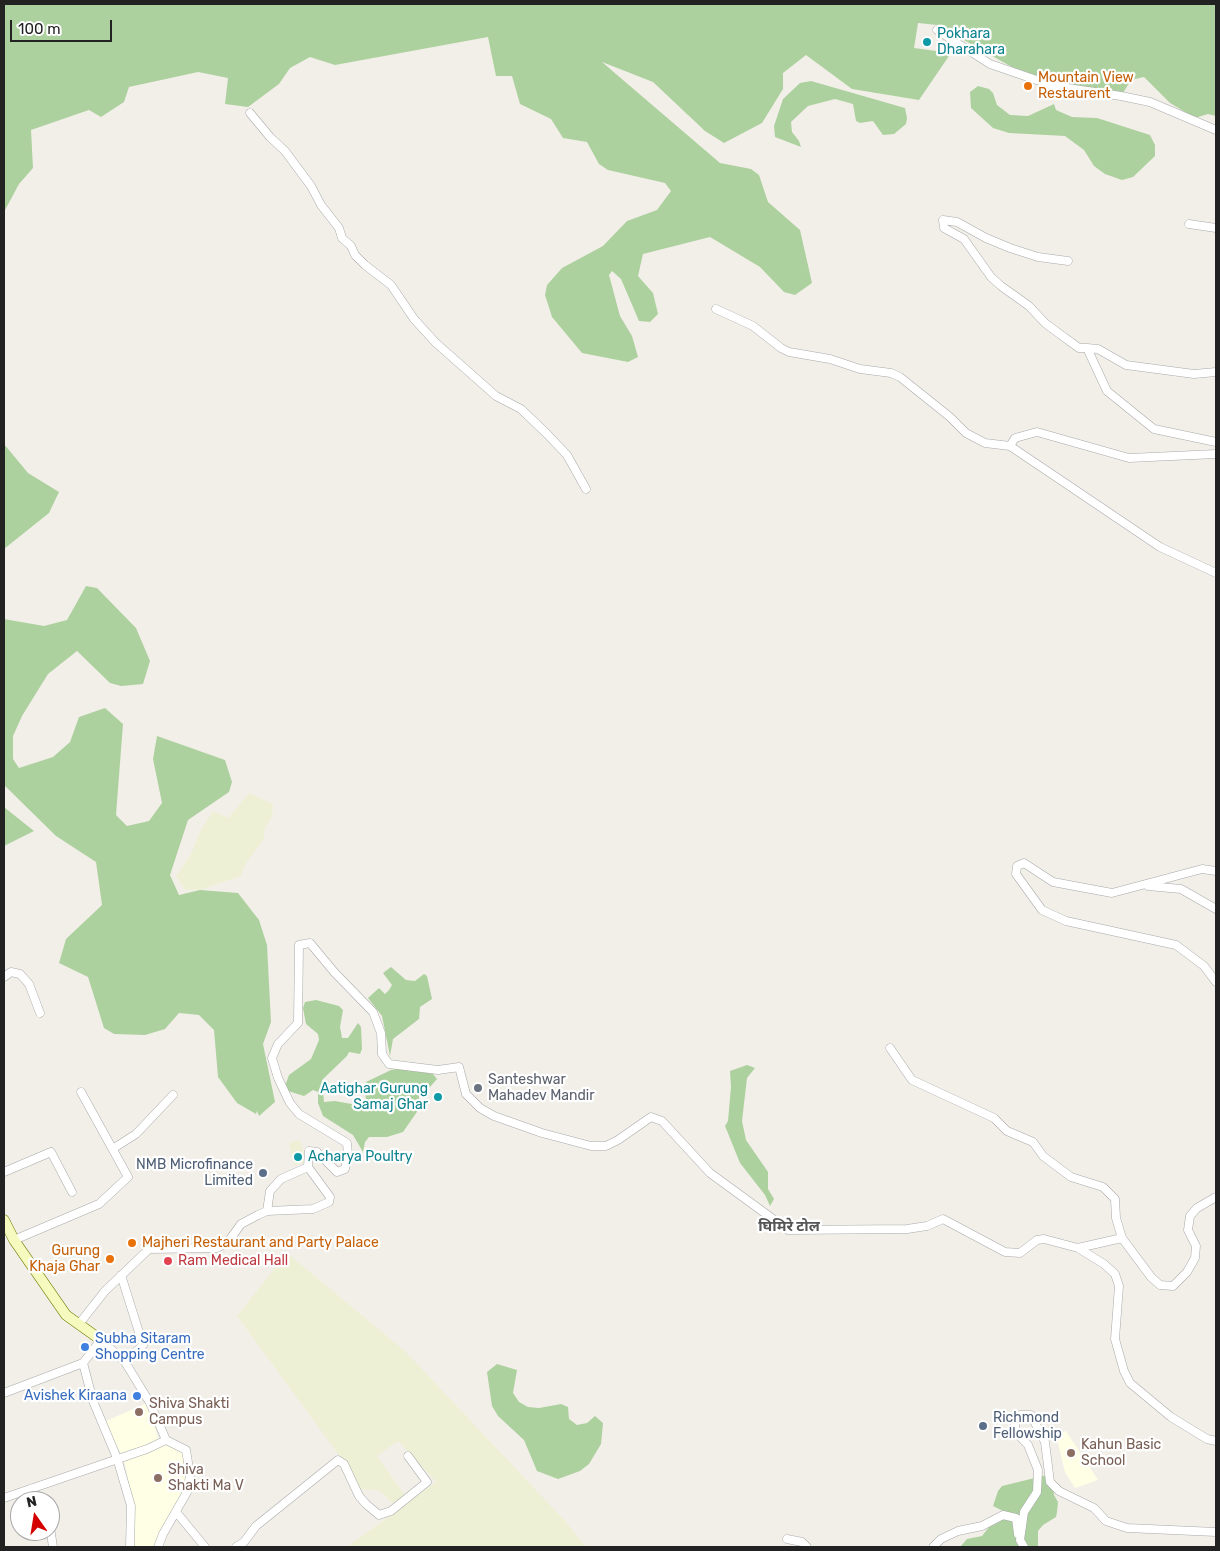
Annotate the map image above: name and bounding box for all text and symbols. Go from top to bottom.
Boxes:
scale bar [12,10,115,42]
text: 100 m [18,20,60,38]
place label: Pokhara Dharahara [937,26,1005,58]
marker: Pokhara Dharahara [921,36,933,48]
place label: Mountain View Restaurent [1038,70,1134,102]
marker: Mountain View Restaurent [1022,80,1034,92]
place label: Santeshwar Mahadev Mandir [488,1072,595,1104]
place label: Aatighar Gurung Samaj Ghar [320,1081,428,1114]
marker: Santeshwar Mahadev Mandir [472,1082,484,1094]
marker: Aatighar Gurung Samaj Ghar [432,1091,444,1103]
place label: Acharya Poultry [308,1149,412,1165]
marker: Acharya Poultry [292,1151,304,1163]
place label: NMB Microfinance Limited [136,1157,253,1190]
marker: NMB Microfinance Limited [257,1167,269,1179]
district label: घिमिरे टोल [758,1218,820,1236]
place label: Majheri Restaurant and Party Palace [142,1235,379,1251]
marker: Majheri Restaurant and Party Palace [126,1237,138,1249]
place label: Gurung Khaja Ghar [29,1243,100,1276]
marker: Gurung Khaja Ghar [104,1253,116,1265]
place label: Ram Medical Hall [178,1253,288,1269]
marker: Ram Medical Hall [162,1255,174,1267]
place label: Subha Sitaram Shopping Centre [95,1331,205,1364]
marker: Subha Sitaram Shopping Centre [79,1341,91,1353]
place label: Avishek Kiraana [24,1388,127,1404]
marker: Avishek Kiraana [131,1390,143,1402]
place label: Shiva Shakti Campus [149,1396,229,1428]
marker: Shiva Shakti Campus [133,1406,145,1418]
place label: Richmond Fellowship [993,1410,1062,1442]
marker: Richmond Fellowship [977,1420,989,1432]
place label: Kahun Basic School [1081,1437,1161,1470]
marker: Kahun Basic School [1065,1447,1077,1459]
place label: Shiva Shakti Ma V [168,1462,244,1494]
marker: Shiva Shakti Ma V [152,1472,164,1484]
north arrow [10,1491,60,1541]
text: N [25,1492,39,1511]

